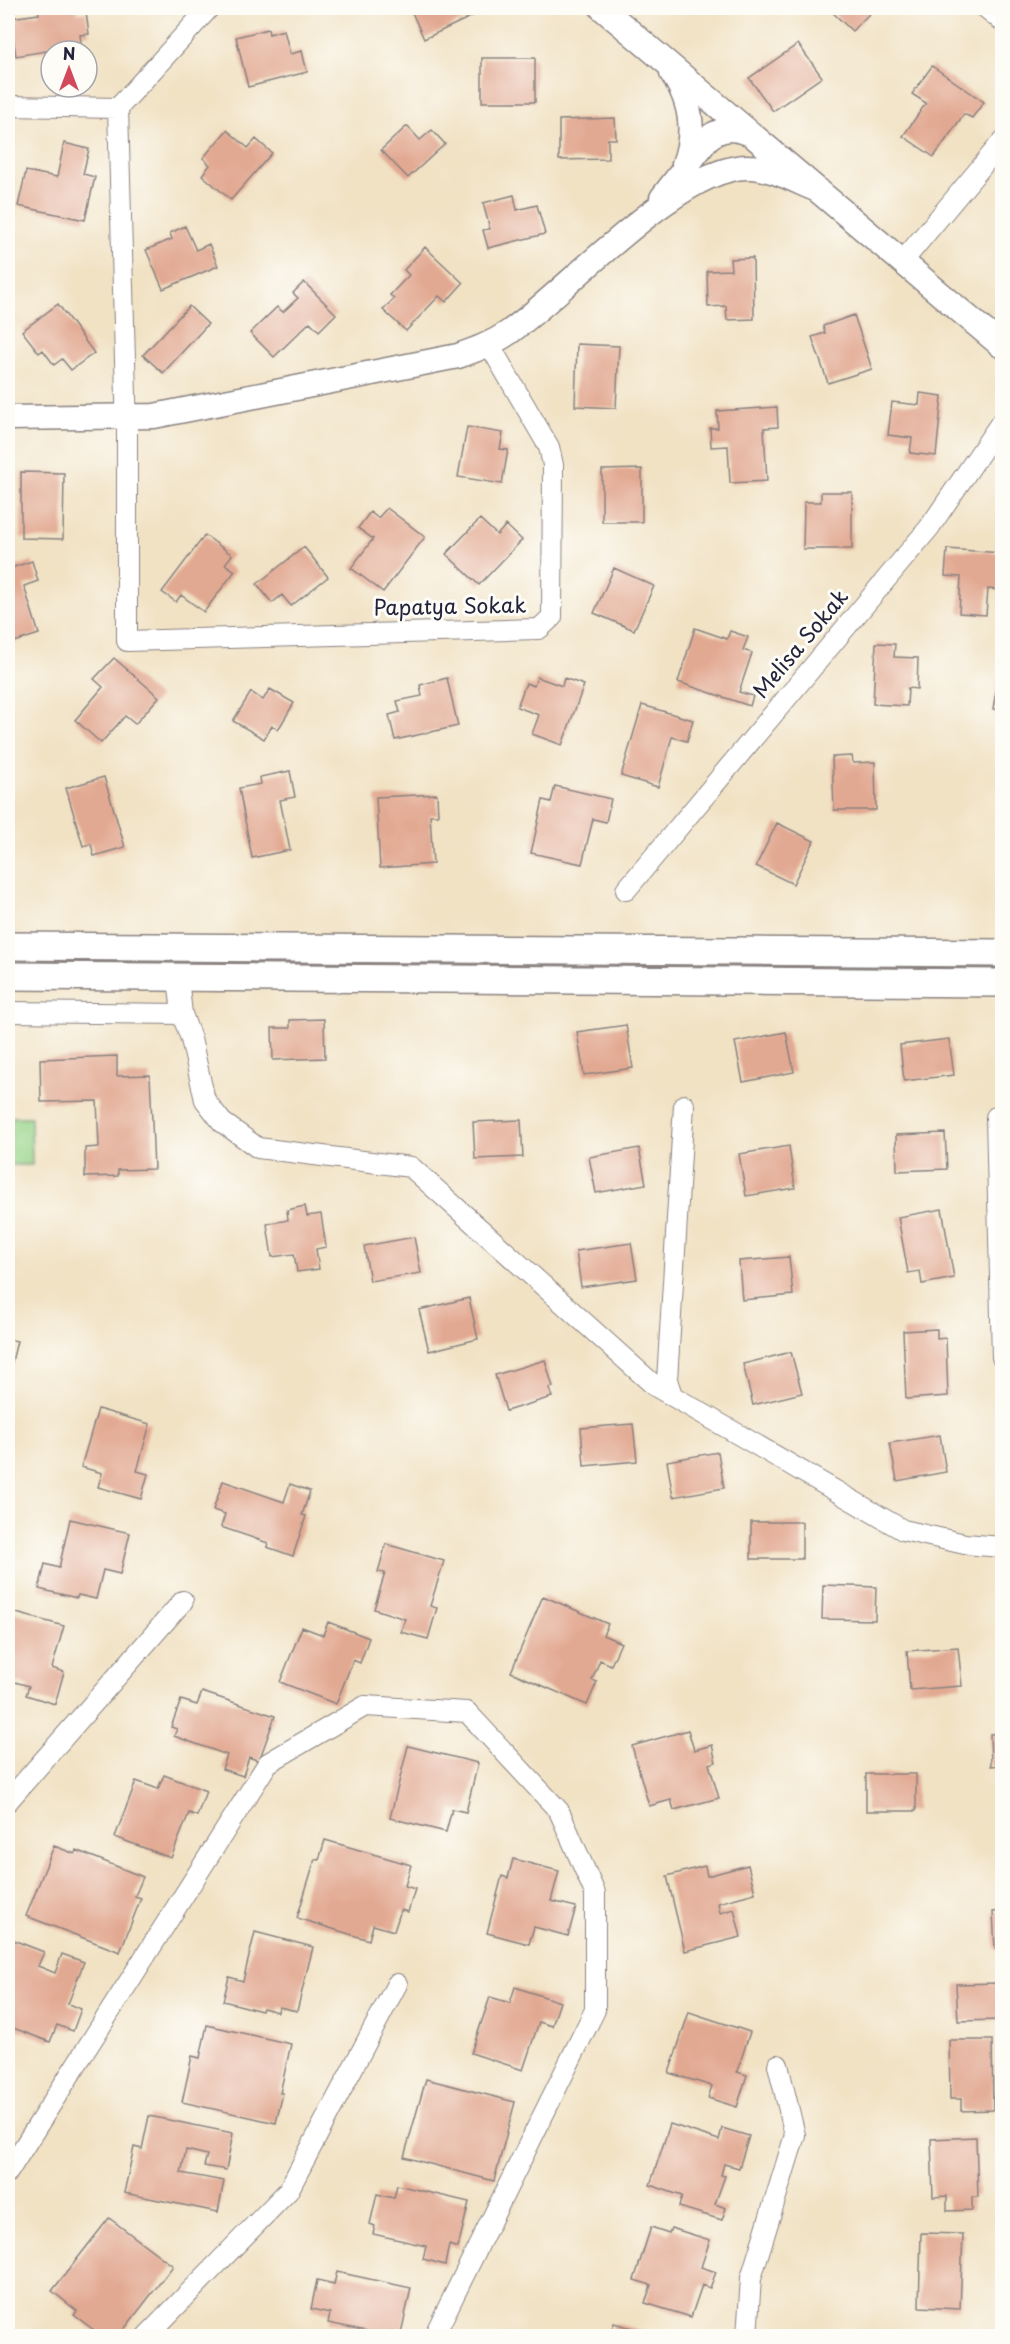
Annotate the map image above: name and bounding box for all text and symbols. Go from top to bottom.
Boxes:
north arrow [39,39,99,99]
text: N [63,41,75,65]
street label: Melisa Sokak [744,581,855,704]
street label: Papatya Sokak [373,588,527,622]

